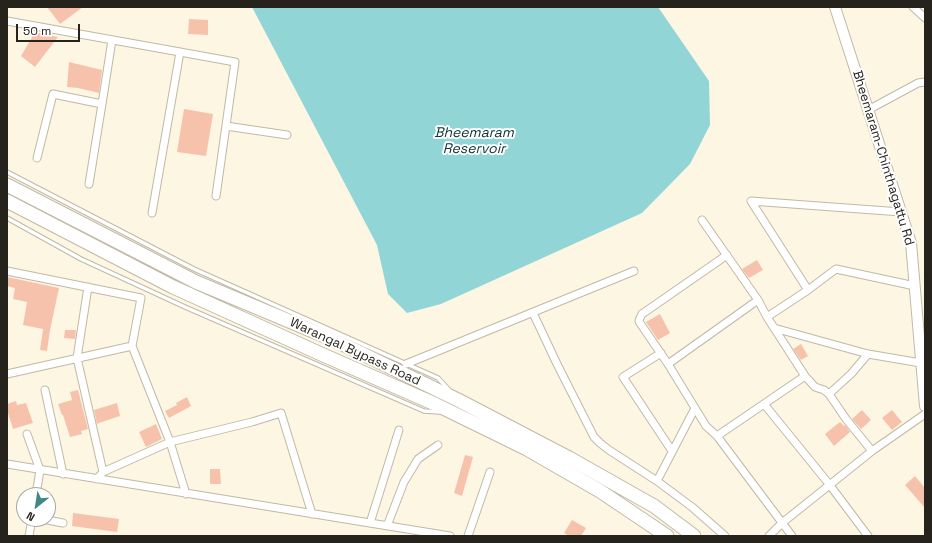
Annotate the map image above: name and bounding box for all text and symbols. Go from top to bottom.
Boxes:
scale bar [18,16,82,42]
text: 50 m [23,23,51,39]
street label: Bheemaram-Chinthagattu Rd [849,69,917,247]
water label: Bheemaram Reservoir [434,125,514,158]
street label: Warangal Bypass Road [287,315,423,389]
north arrow [16,487,56,527]
text: N [24,509,37,524]

